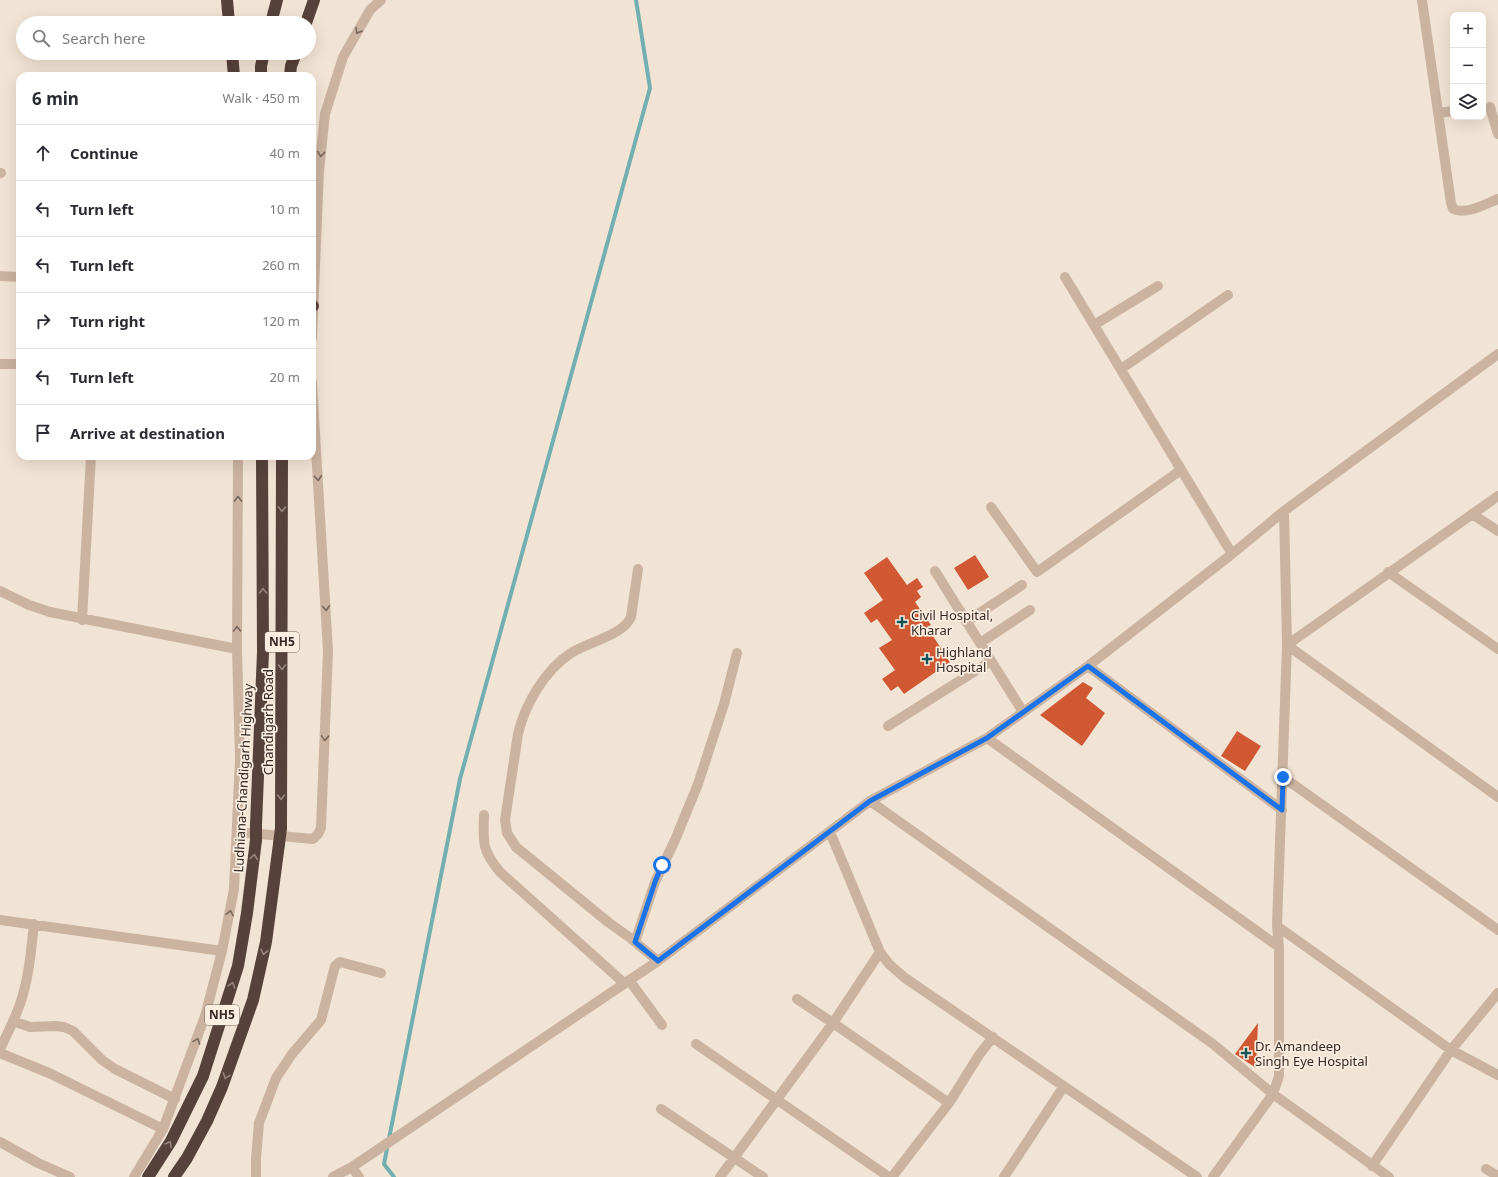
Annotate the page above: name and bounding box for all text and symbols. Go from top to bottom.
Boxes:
map controls [1450,12,1486,120]
button: + [1450,12,1486,48]
search box [16,16,316,60]
icon: search [30,27,52,49]
one-way arrow [356,27,363,34]
text: Search here [62,28,145,48]
button: − [1450,48,1486,84]
button: layers [1450,84,1486,120]
text: 6 min [32,87,79,110]
text: Walk · 450 m [222,89,300,107]
icon: ahead [32,142,54,164]
text: Continue [70,143,138,163]
text: 40 m [270,144,300,162]
one-way arrow [317,151,326,157]
icon: left [32,198,54,220]
text: Turn left [70,199,134,219]
text: 10 m [270,200,300,218]
icon: left [32,254,54,276]
text: Turn left [70,255,134,275]
text: 260 m [262,256,300,274]
icon: right [32,310,54,332]
text: Turn right [70,311,145,331]
text: 120 m [262,312,300,330]
icon: left [32,366,54,388]
text: Turn left [70,367,134,387]
text: 20 m [270,368,300,386]
icon: arrive [32,422,54,444]
text: Arrive at destination [70,423,225,443]
one-way arrow [313,475,322,481]
one-way arrow [234,496,242,502]
one-way arrow [278,506,286,512]
one-way arrow [259,588,267,594]
one-way arrow [321,605,330,611]
place label: Civil Hospital, Kharar [911,606,993,639]
marker: Civil Hospital, Kharar [896,616,908,628]
one-way arrow [233,626,241,632]
road number: NH5 [265,632,299,652]
place label: Highland Hospital [936,643,992,676]
marker: Highland Hospital [921,653,933,665]
one-way arrow [278,664,286,670]
street label: Chandigarh Road [259,669,277,775]
street label: Ludhiana-Chandigarh Highway [229,683,257,873]
one-way arrow [321,735,329,741]
route end [1274,768,1292,786]
one-way arrow [277,794,285,800]
one-way arrow [249,854,258,860]
route start [653,856,671,874]
one-way arrow [225,910,233,916]
one-way arrow [261,949,269,955]
one-way arrow [227,981,236,988]
road number: NH5 [205,1005,239,1025]
one-way arrow [192,1037,200,1044]
place label: Dr. Amandeep Singh Eye Hospital [1255,1037,1368,1070]
marker: Dr. Amandeep Singh Eye Hospital [1240,1047,1252,1059]
one-way arrow [222,1072,231,1079]
one-way arrow [164,1141,172,1148]

